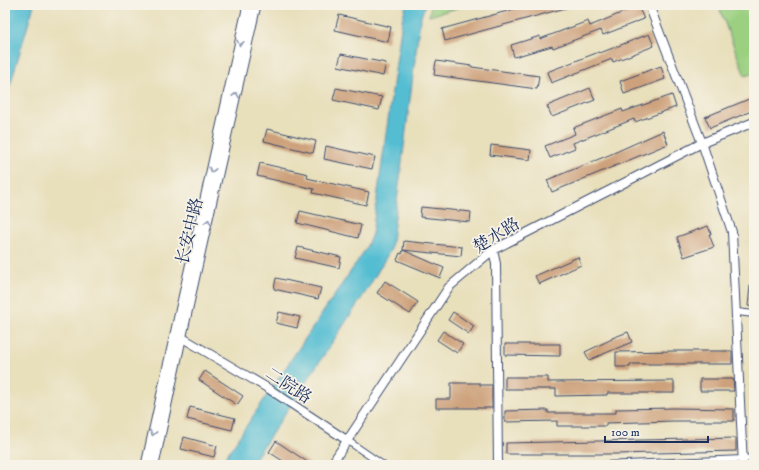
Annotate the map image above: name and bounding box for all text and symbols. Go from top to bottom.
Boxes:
one-way arrow [236,40,244,46]
one-way arrow [232,92,240,98]
one-way arrow [208,167,216,173]
street label: 长安中路 [172,196,208,267]
street label: 楚水路 [469,213,524,259]
one-way arrow [203,219,212,226]
street label: 二院路 [261,363,316,409]
scale bar [605,418,708,444]
text: 100 m [611,425,640,440]
one-way arrow [149,430,157,437]

